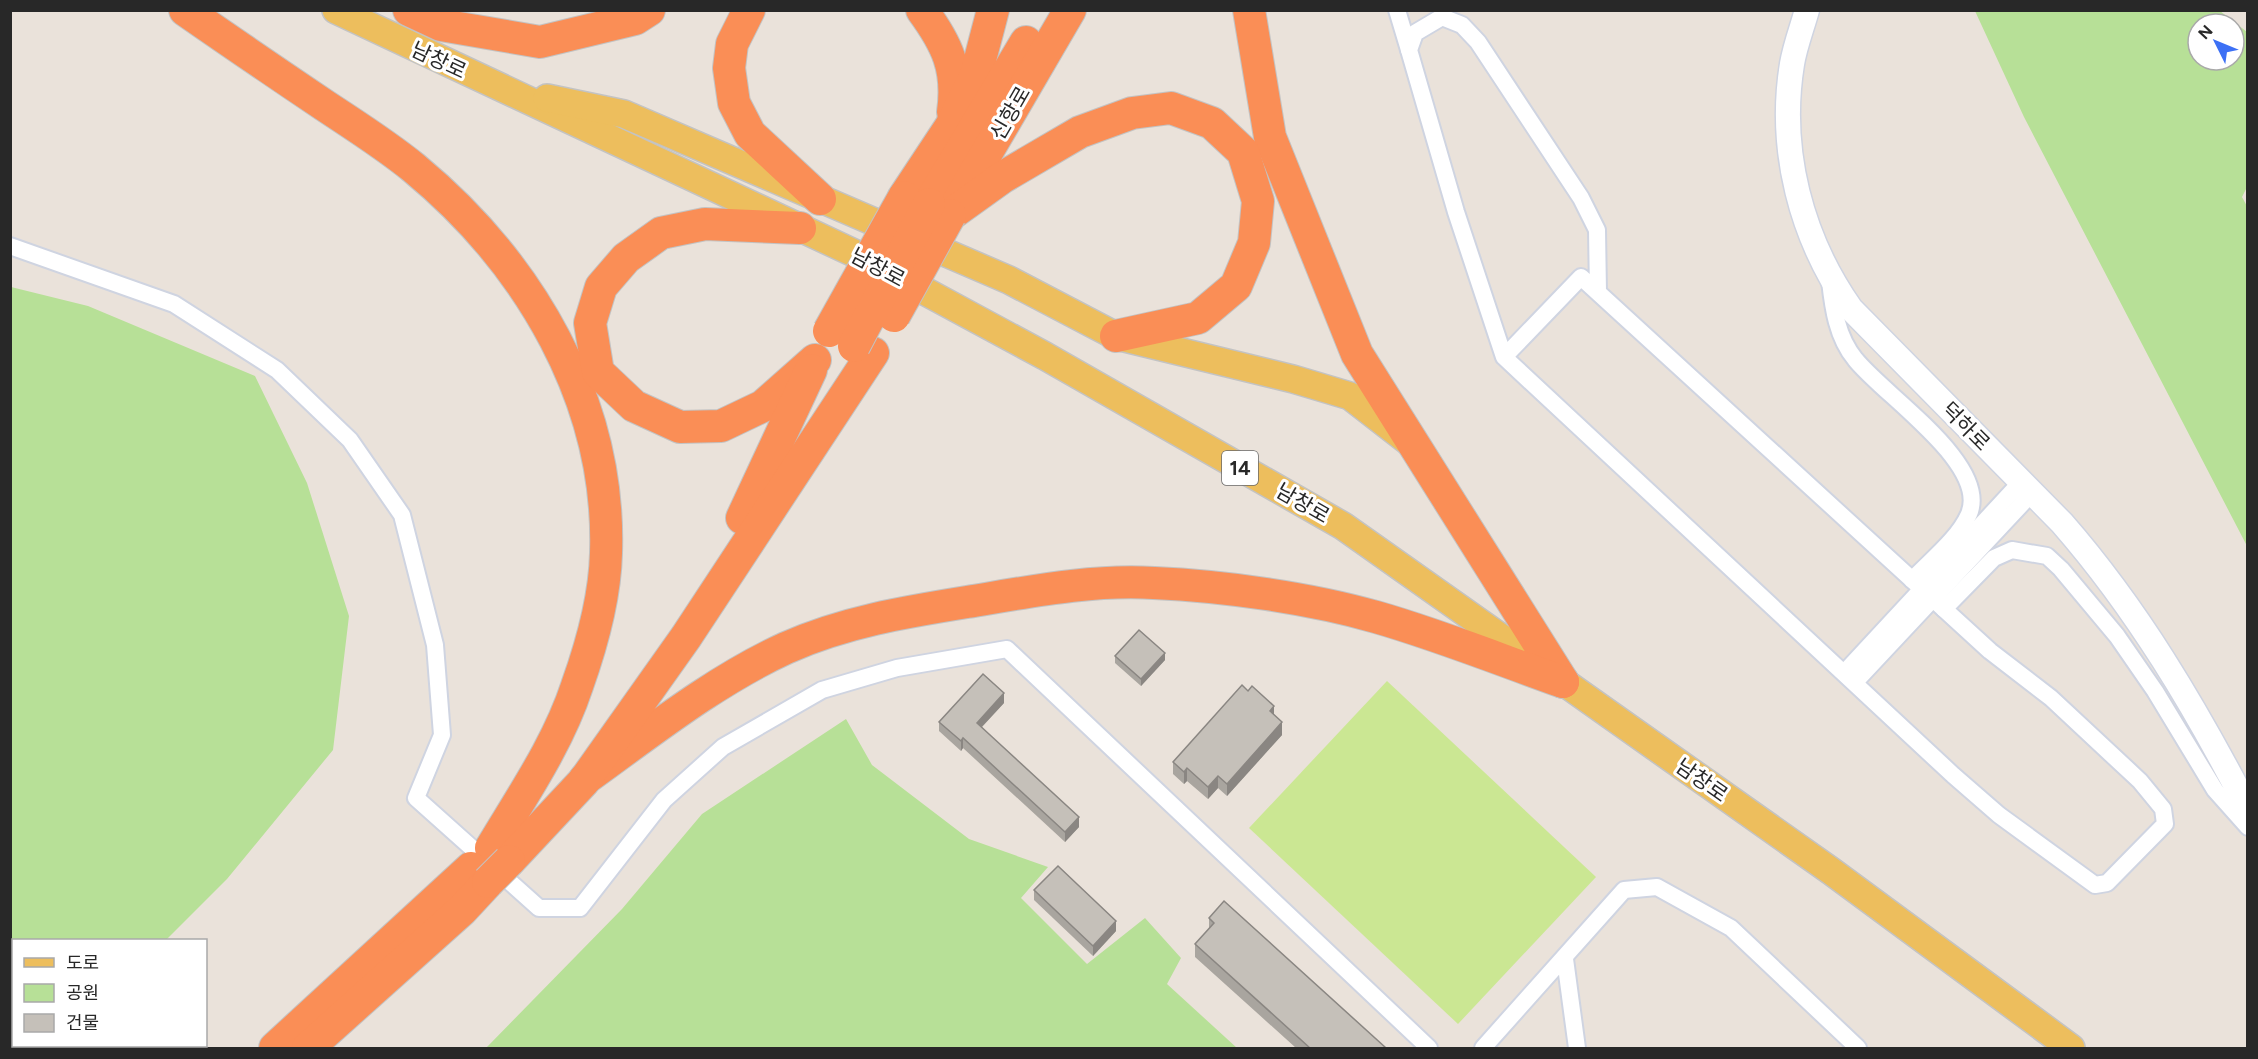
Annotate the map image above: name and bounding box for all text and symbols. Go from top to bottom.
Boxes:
north arrow [2186,12,2246,72]
text: N [2194,21,2217,43]
street label: 남창로 [407,36,471,84]
street label: 신항로 [985,82,1035,144]
street label: 남창로 [847,242,909,292]
street label: 덕하로 [1937,397,1995,455]
road number: 14 [1222,451,1258,485]
street label: 남창로 [1272,478,1334,528]
street label: 남창로 [1671,753,1733,807]
legend [12,939,207,1047]
text: 도로 [66,952,99,974]
text: 공원 [66,982,99,1004]
text: 건물 [66,1012,99,1034]

